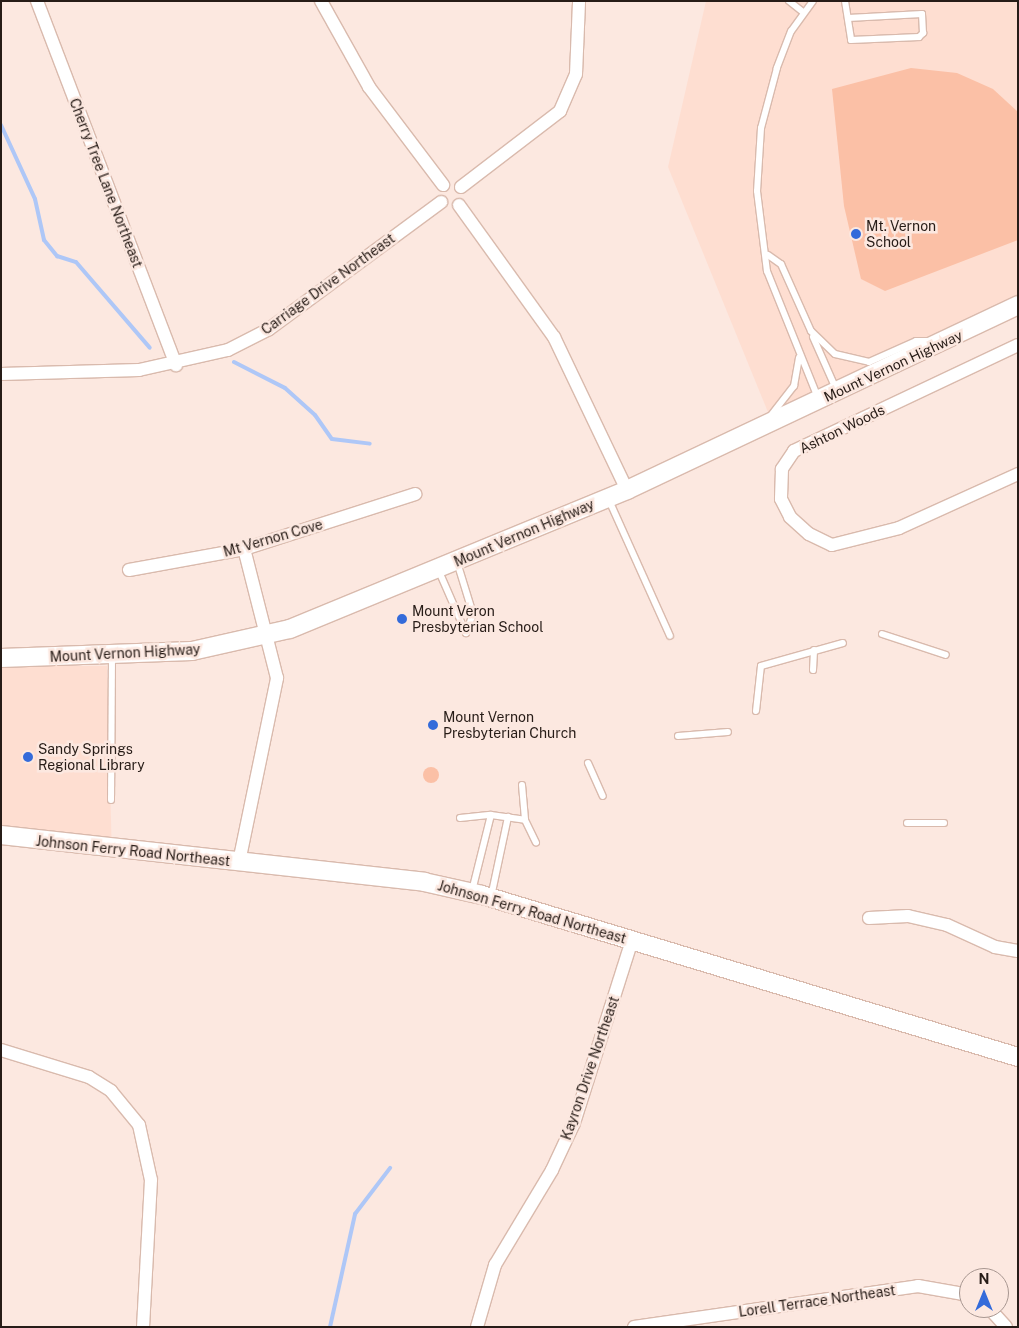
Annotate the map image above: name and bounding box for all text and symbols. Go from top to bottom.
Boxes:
street label: Cherry Tree Lane Northeast [66,96,146,270]
place label: Mt. Vernon School [866,218,937,250]
marker: Mt. Vernon School [850,228,862,240]
street label: Carriage Drive Northeast [258,230,398,338]
street label: Mount Vernon Highway [821,326,965,406]
street label: Ashton Woods [796,401,888,457]
street label: Mount Vernon Highway [451,496,597,570]
street label: Mt Vernon Cove [221,516,325,560]
place label: Mount Veron Presbyterian School [412,603,543,636]
marker: Mount Veron Presbyterian School [396,613,408,625]
street label: Mount Vernon Highway [49,641,201,665]
place label: Mount Vernon Presbyterian Church [443,709,576,742]
marker: Mount Vernon Presbyterian Church [427,719,439,731]
place label: Sandy Springs Regional Library [38,741,145,774]
marker: Sandy Springs Regional Library [22,751,34,763]
street label: Johnson Ferry Road Northeast [35,832,231,870]
street label: Johnson Ferry Road Northeast [436,877,628,947]
street label: Kayron Drive Northeast [557,994,623,1142]
north arrow [959,1268,1009,1318]
text: N [979,1271,989,1287]
street label: Lorell Terrace Northeast [737,1282,897,1320]

